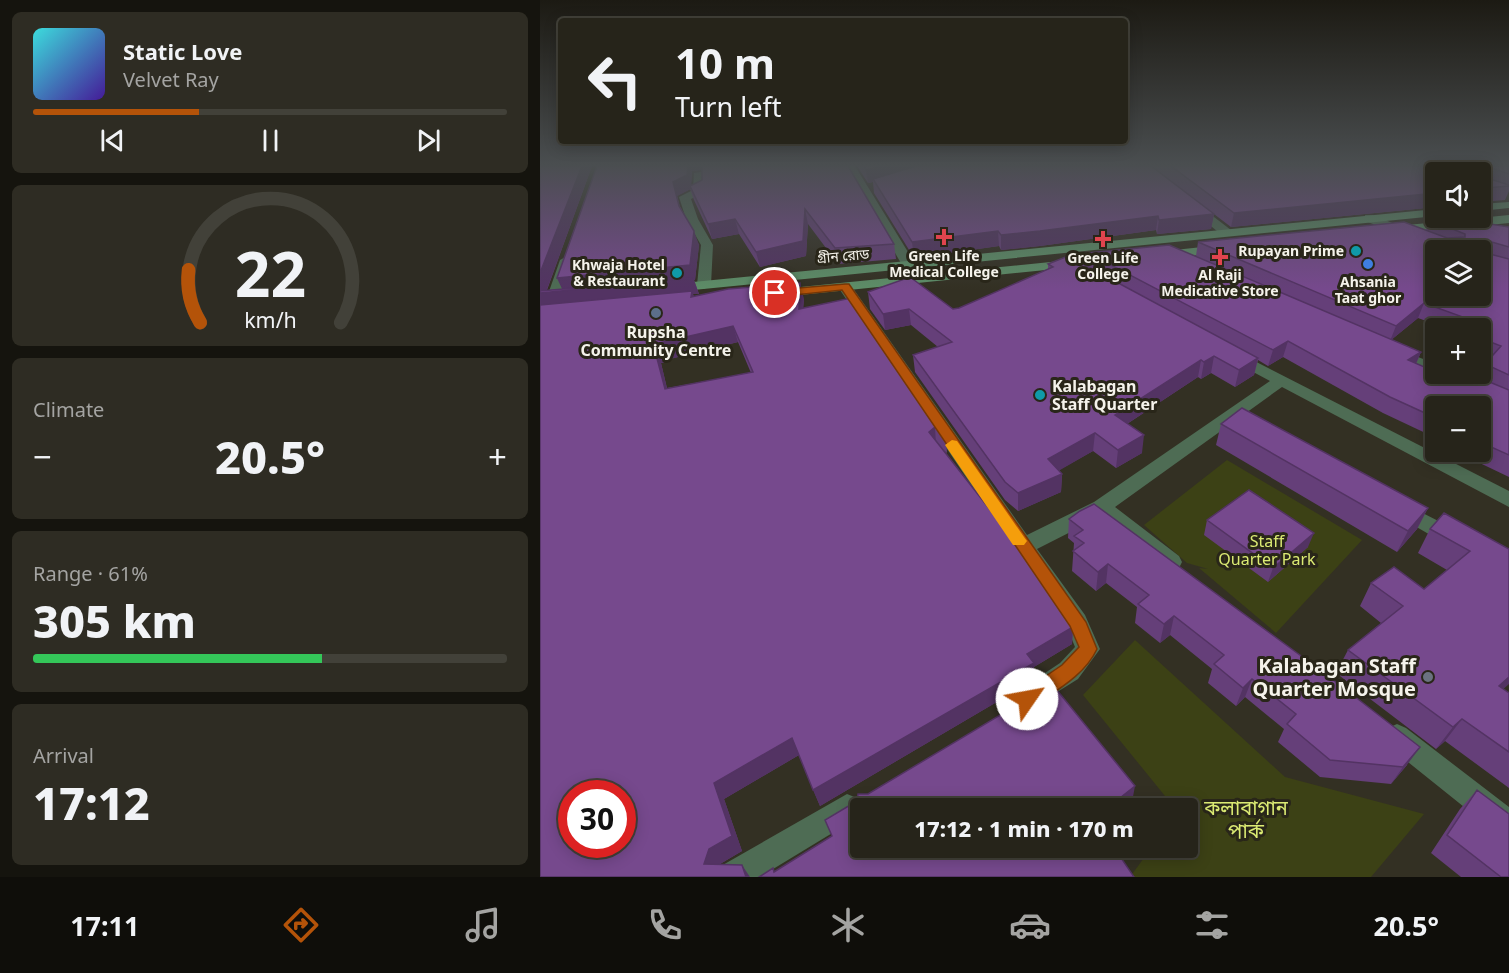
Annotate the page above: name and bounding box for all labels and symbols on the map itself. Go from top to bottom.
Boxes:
marker: Green Life Medical College [935,228,953,246]
marker: Green Life College [1094,230,1112,248]
place label: Rupayan Prime [1238,241,1344,260]
street label: গ্রীন রোড [816,244,871,267]
marker: Rupayan Prime [1349,244,1363,258]
place label: Green Life Medical College [889,246,999,281]
place label: Green Life College [1067,248,1139,283]
marker: Al Raji Medicative Store [1213,250,1227,264]
place label: Khwaja Hotel & Restaurant [572,255,665,290]
marker: Ahsania Taat ghor [1361,257,1375,271]
place label: Al Raji Medicative Store [1161,265,1279,300]
marker: Khwaja Hotel & Restaurant [670,266,684,280]
pin [749,267,800,318]
place label: Ahsania Taat ghor [1335,272,1402,307]
marker: Rupsha Community Centre [649,306,663,320]
place label: Rupsha Community Centre [581,321,731,361]
place label: Kalabagan Staff Quarter [1052,375,1157,415]
marker: Kalabagan Staff Quarter [1033,388,1047,402]
park label: Staff Quarter Park [1218,530,1316,570]
place label: Kalabagan Staff Quarter Mosque [1253,652,1418,702]
position arrow [995,667,1059,731]
marker: Kalabagan Staff Quarter Mosque [1421,670,1435,684]
speed limit sign: 30 [558,780,636,858]
park label: কলাবাগান পার্ক [1203,794,1289,844]

